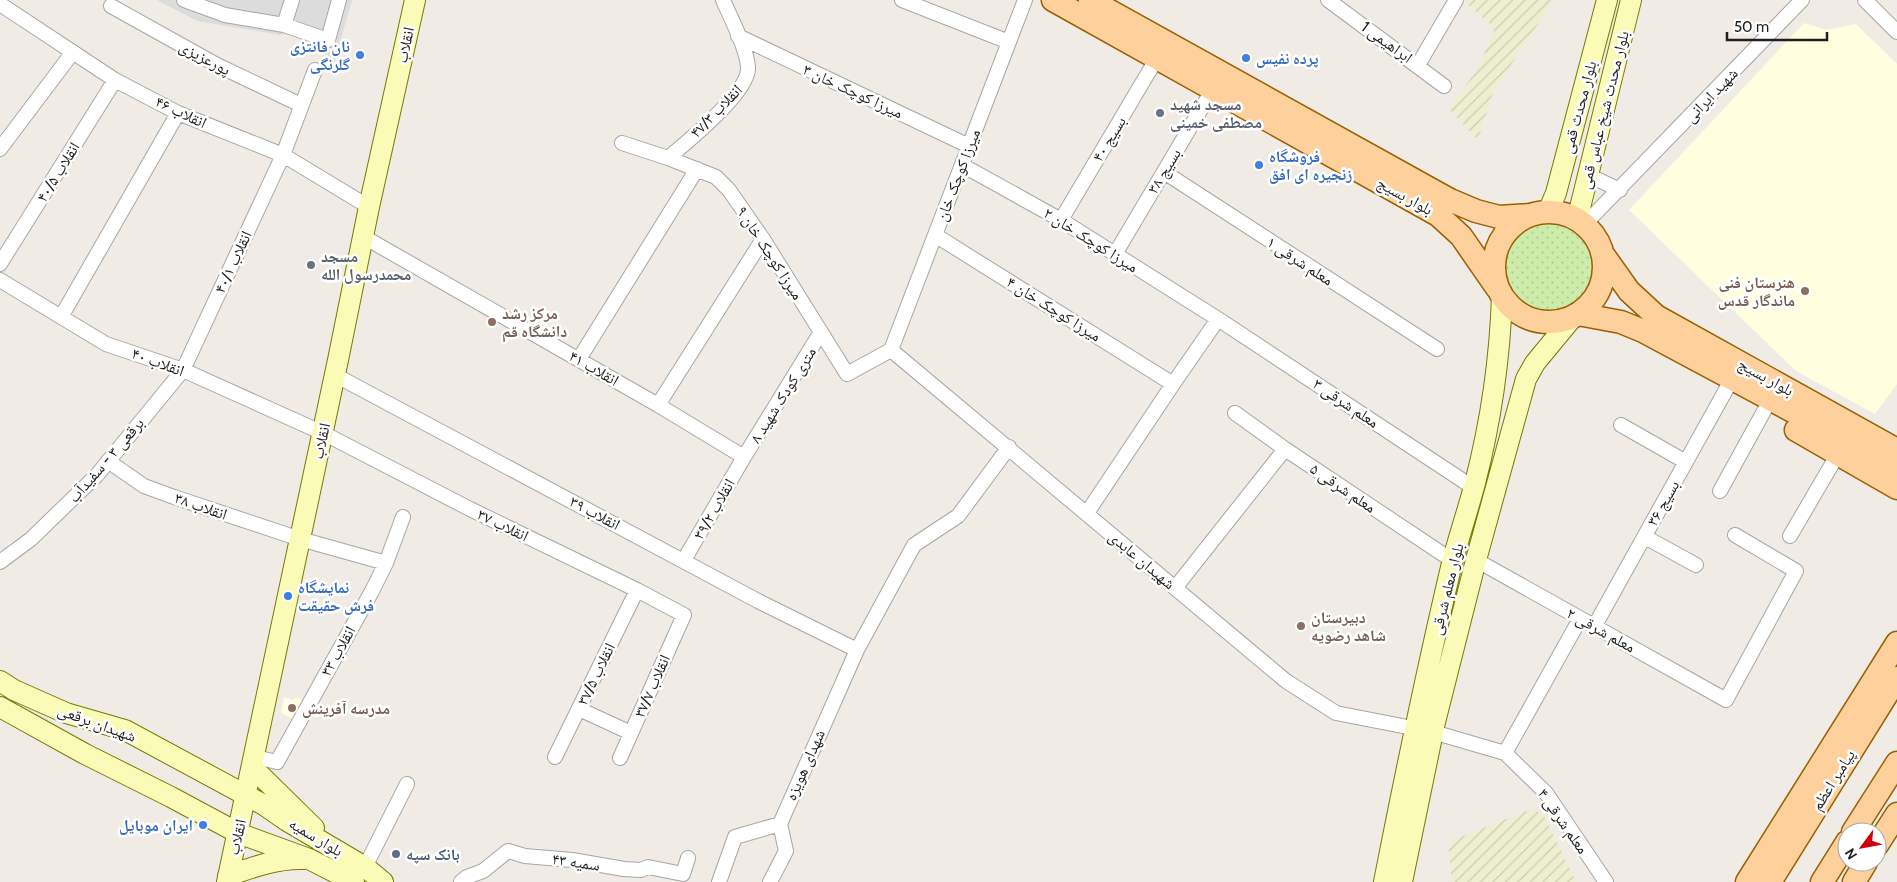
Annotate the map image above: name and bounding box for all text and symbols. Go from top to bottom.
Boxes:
scale bar [1727,10,1827,42]
street label: ابراهیمی 1 [1357,17,1416,68]
text: 50 m [1734,18,1769,36]
street label: انقلاب [392,25,418,65]
street label: بلوار محدث شیخ عباس قمی [1575,29,1634,191]
street label: پورعزیزی [176,37,234,80]
place label: نان فانتزی گلرنگی [290,37,350,74]
marker: نان فانتزی گلرنگی [354,49,366,61]
place label: پرده نفیس [1256,49,1319,68]
marker: پرده نفیس [1240,52,1252,64]
street label: بلوار محدث قمی [1558,59,1601,156]
street label: میرزا کوچک خان ۳ [800,60,906,123]
street label: شهید ایرانی [1680,64,1742,127]
street label: انقلاب ۴۷/۳ [686,80,746,142]
street label: انقلاب ۴۶ [152,92,210,132]
place label: مسجد شهید مصطفی خمینی [1170,95,1262,132]
marker: مسجد شهید مصطفی خمینی [1154,107,1166,119]
street label: بسیج ۴۰ [1088,113,1131,166]
street label: میرزا کوچک خان [932,126,985,224]
street label: انقلاب ۴۰/۵ [32,139,84,205]
street label: بسیج ۳۸ [1143,145,1186,198]
place label: فروشگاه زنجیره ای افق [1269,147,1352,184]
marker: فروشگاه زنجیره ای افق [1253,159,1265,171]
street label: بلوار بسیج [1373,173,1436,220]
street label: میرزا کوچک خان ۹ [732,203,807,304]
street label: میرزا کوچک خان ۲ [1040,203,1142,277]
street label: انقلاب ۴۰/۱ [210,228,256,296]
street label: معلم شرقی ۱ [1263,233,1337,290]
place label: مسجد محمدرسول الله [321,247,411,284]
marker: مسجد محمدرسول الله [305,259,317,271]
street label: میرزا کوچک خان ۴ [1003,272,1105,346]
place label: هنرستان فنی ماندگار قدس [1718,273,1795,310]
marker: هنرستان فنی ماندگار قدس [1799,285,1811,297]
place label: مرکز رشد دانشگاه قم [502,304,567,343]
marker: مرکز رشد دانشگاه قم [486,316,498,328]
street label: ۸ متری کودک شهید [746,343,821,447]
street label: انقلاب ۴۰ [129,344,187,380]
street label: انقلاب ۴۱ [566,346,622,390]
street label: بلوار بسیج [1734,354,1797,401]
street label: معلم شرقی ۳ [1309,374,1383,433]
street label: برقعی ۳ - سفیدآب [64,414,149,507]
street label: انقلاب [308,421,334,461]
street label: معلم شرقی ۵ [1306,459,1380,518]
street label: انقلاب ۳۹/۲ [689,475,739,543]
street label: بسیج ۳۶ [1643,477,1684,530]
street label: انقلاب ۳۸ [172,488,230,524]
street label: انقلاب ۳۹ [566,492,624,534]
street label: انقلاب ۳۷ [474,505,532,545]
street label: شهیدان عابدی [1104,527,1179,594]
street label: بلوار معلم شرقی [1426,541,1469,637]
place label: نمایشگاه فرش حقیقت [298,578,374,615]
marker: نمایشگاه فرش حقیقت [282,590,294,602]
street label: معلم شرقی ۲ [1563,603,1639,657]
place label: دبیرستان شاهد رضویه [1311,608,1386,645]
marker: دبیرستان شاهد رضویه [1295,620,1307,632]
street label: انقلاب ۳۳ [316,623,360,679]
street label: انقلاب ۳۷/۵ [573,640,619,708]
street label: انقلاب ۳۷/۷ [630,652,674,720]
place label: مدرسه آفرینش [302,699,390,718]
street label: شهیدان برقعی [55,700,139,747]
marker: مدرسه آفرینش [286,702,298,714]
street label: شهدای هویزه [781,727,830,804]
street label: پیامبر اعظم [1807,746,1860,814]
street label: معلم شرقی ۴ [1533,785,1592,858]
street label: بلوار سمیه [286,814,346,860]
place label: ایران موبایل [119,816,193,835]
street label: انقلاب [224,817,250,857]
marker: ایران موبایل [197,819,209,831]
north arrow [1837,822,1887,872]
place label: بانک سپه [406,845,460,864]
text: N [1841,845,1861,863]
marker: بانک سپه [390,848,402,860]
street label: سمیه ۴۳ [551,849,601,875]

